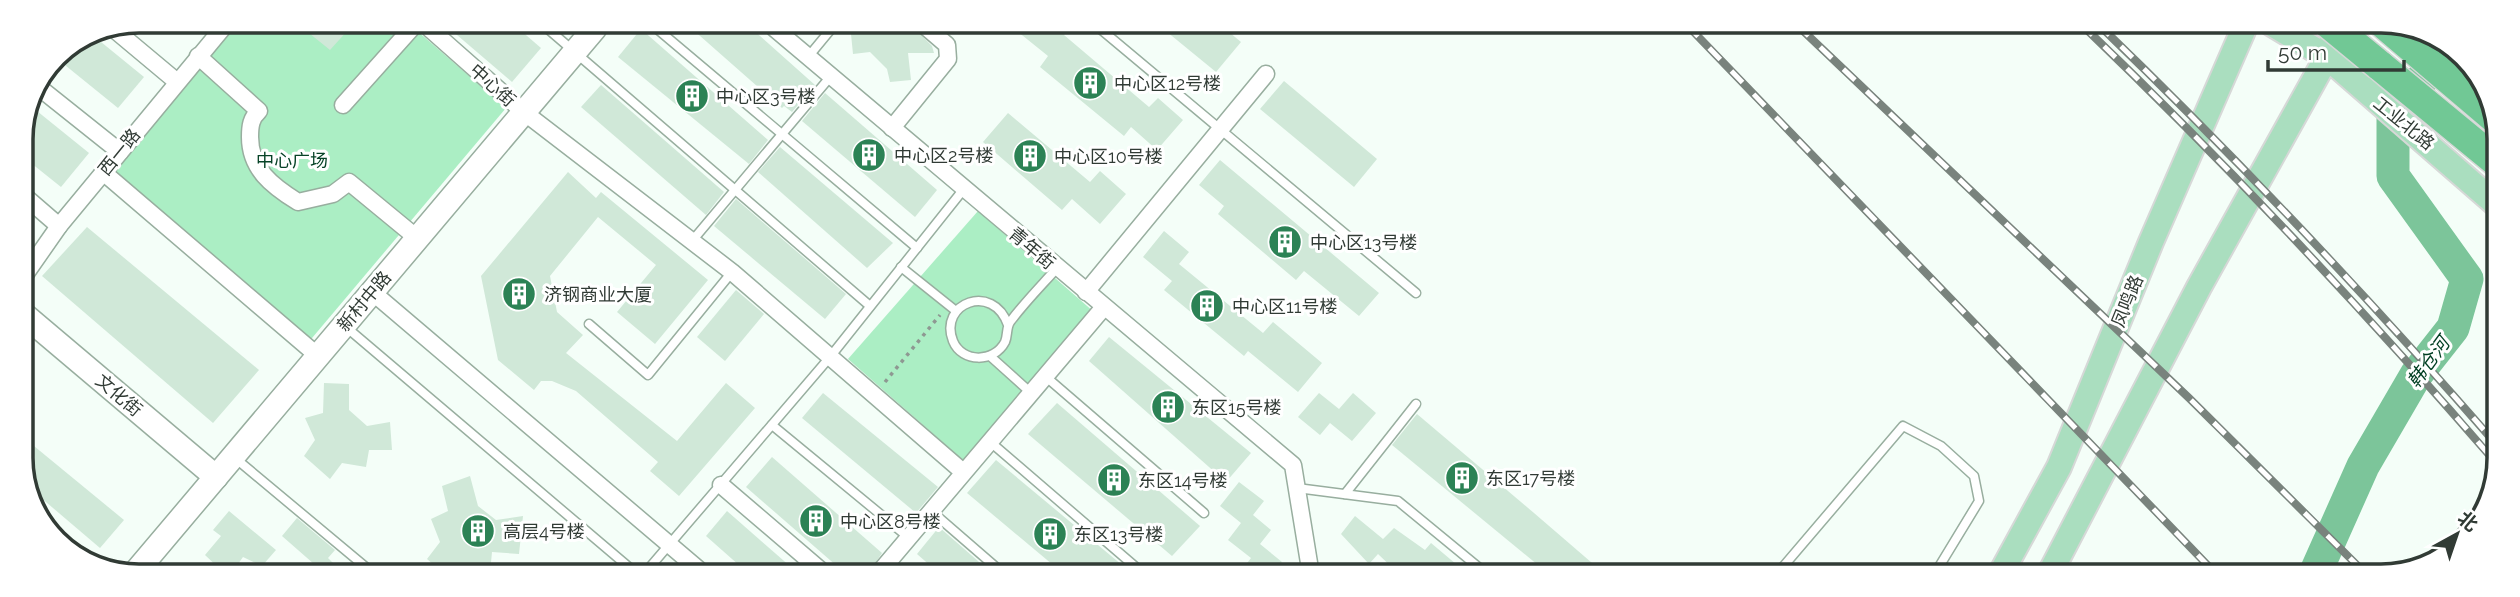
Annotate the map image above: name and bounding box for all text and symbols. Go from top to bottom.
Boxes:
scale bar [2268,28,2404,72]
text: 50 m [2278,40,2327,65]
street label: 中心街 [466,59,520,111]
building icon: 中心区12号楼 [1071,64,1109,102]
place label: 中心区12号楼 [1114,73,1221,94]
building icon: 中心区3号楼 [673,77,711,115]
place label: 中心区3号楼 [716,86,816,107]
street label: 工业北路 [2369,92,2439,154]
street label: 西一路 [94,124,144,180]
building icon: 中心区2号楼 [850,136,888,174]
building icon: 中心区10号楼 [1011,137,1049,175]
place label: 中心区2号楼 [894,145,993,166]
place label: 中心区10号楼 [1054,146,1163,167]
park label: 中心广场 [256,150,328,171]
street label: 青年街 [1005,223,1059,273]
building icon: 中心区13号楼 [1266,223,1304,261]
place label: 中心区13号楼 [1310,232,1417,253]
street label: 新村中路 [333,267,395,335]
street label: 凤鸣路 [2107,272,2147,330]
building icon: 济钢商业大厦 [500,275,538,313]
place label: 济钢商业大厦 [544,284,652,305]
building icon: 中心区11号楼 [1188,287,1226,325]
place label: 中心区11号楼 [1232,296,1337,317]
water label: 韩仓河 [2402,329,2456,392]
street label: 文化街 [92,370,146,420]
building icon: 东区15号楼 [1149,388,1187,426]
place label: 东区15号楼 [1192,397,1282,418]
building icon: 东区17号楼 [1443,459,1481,497]
building icon: 东区14号楼 [1095,461,1133,499]
place label: 东区17号楼 [1486,468,1575,489]
place label: 东区14号楼 [1138,470,1228,491]
north arrow [2422,499,2492,569]
building icon: 中心区8号楼 [797,502,835,540]
text: 北 [2454,506,2482,536]
place label: 中心区8号楼 [840,511,941,532]
building icon: 高层4号楼 [459,512,497,550]
building icon: 东区13号楼 [1031,515,1069,553]
place label: 高层4号楼 [503,521,585,542]
place label: 东区13号楼 [1074,524,1163,545]

